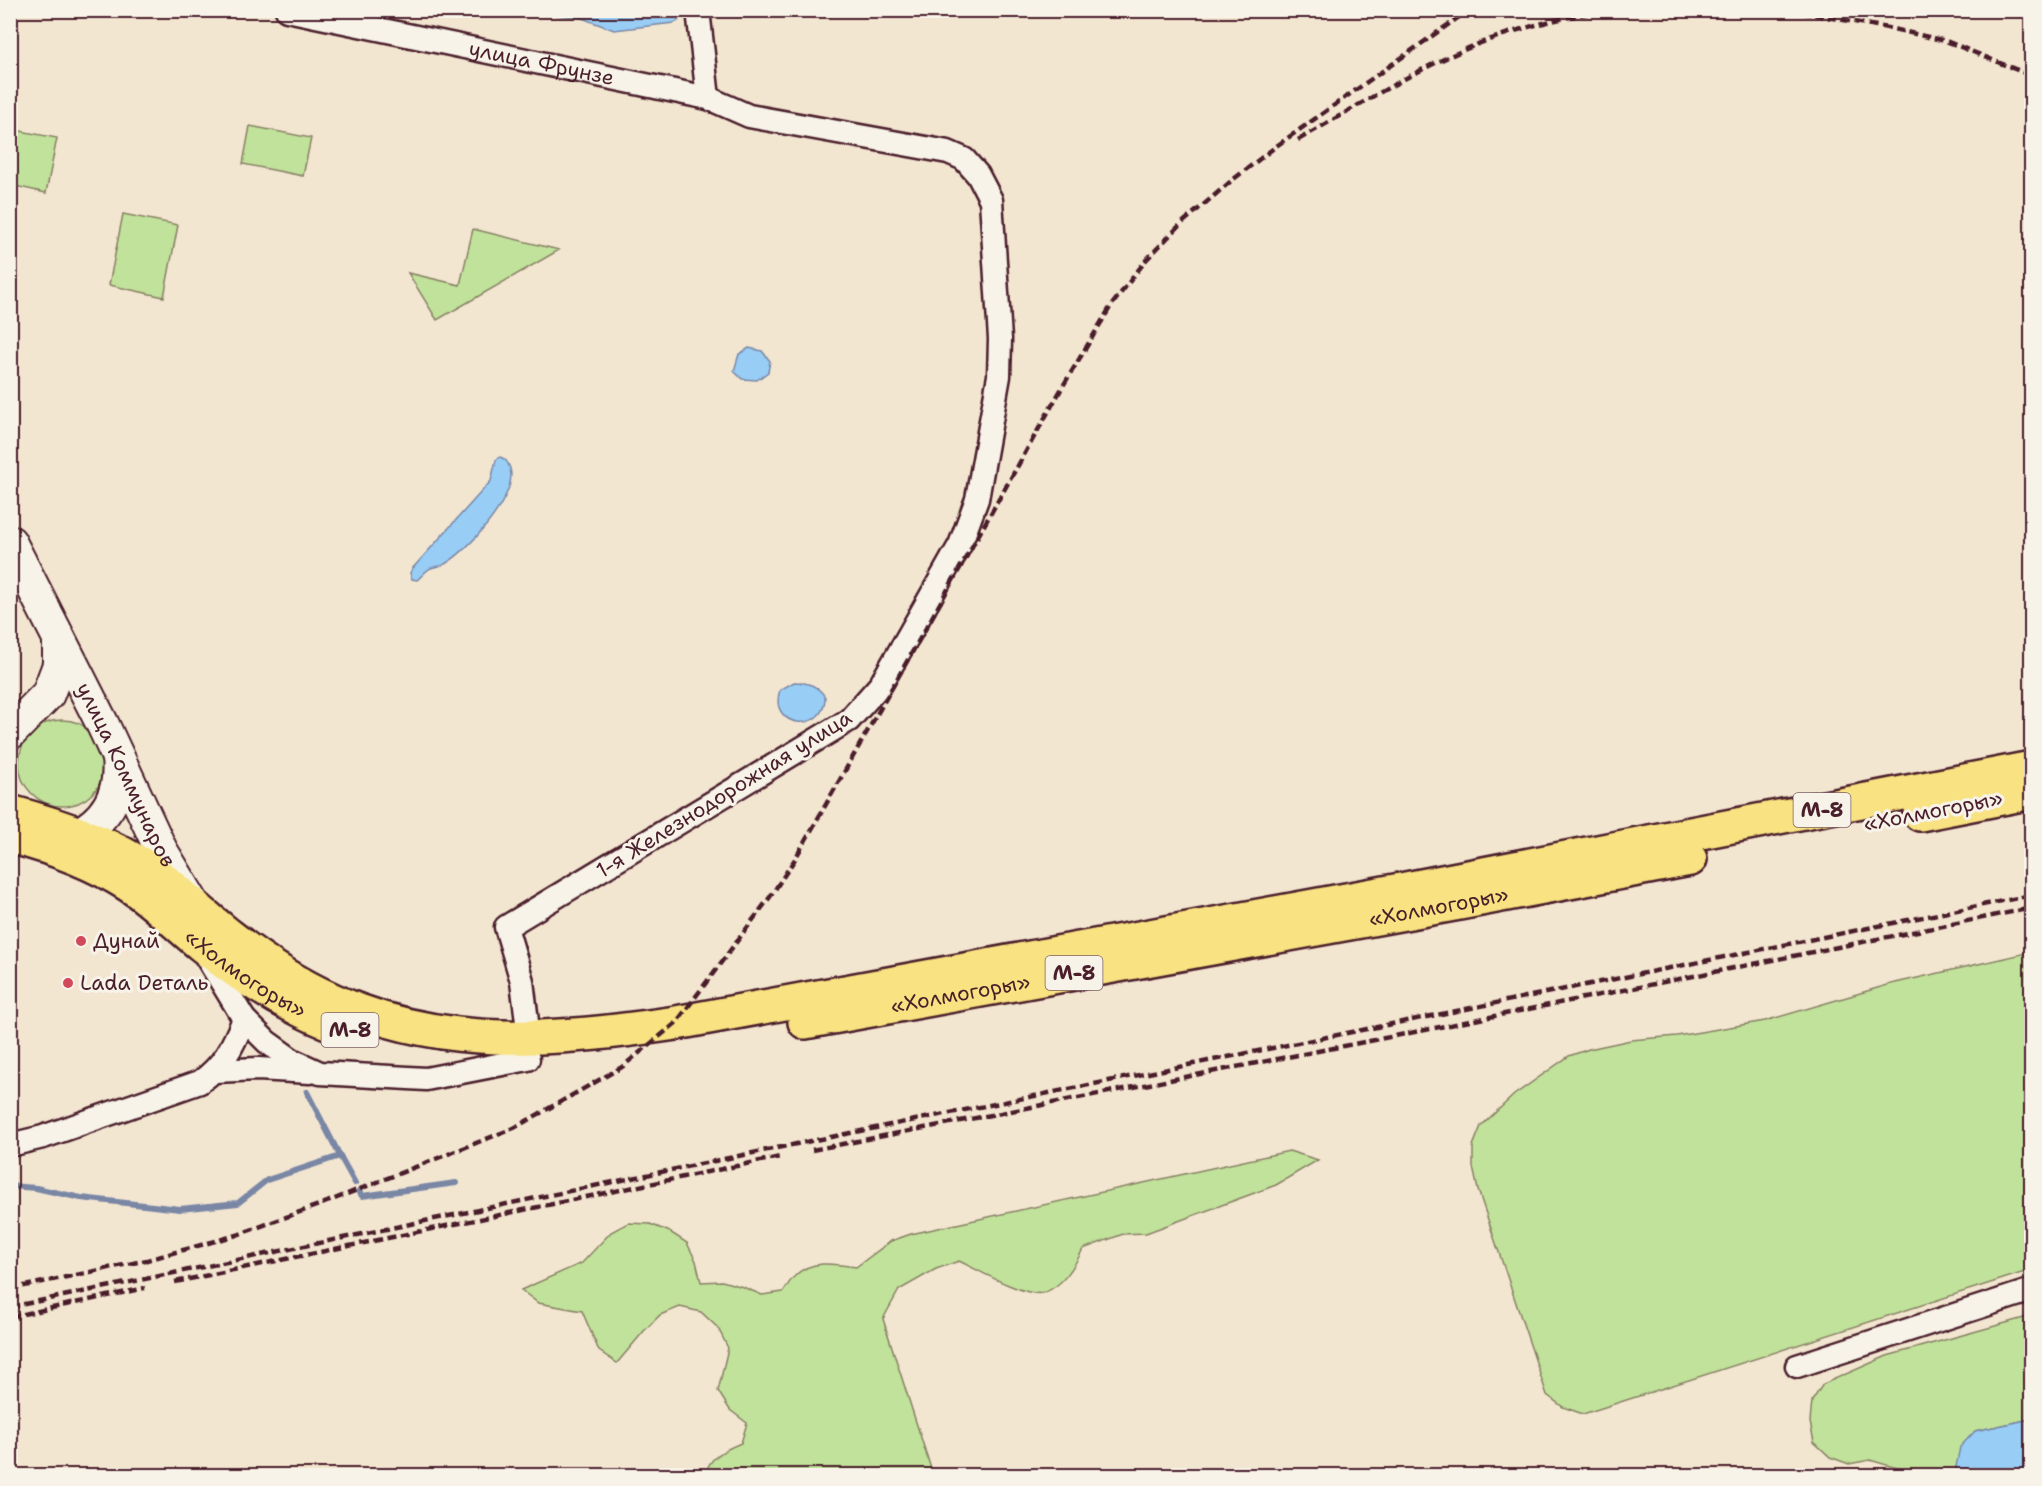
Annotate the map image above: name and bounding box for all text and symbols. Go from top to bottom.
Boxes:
street label: улица Фрунзе [466,34,617,92]
street label: улица Коммунаров [70,678,182,872]
street label: 1-я Железнодорожная улица [591,704,857,884]
street label: «Холмогоры» [1861,784,2005,838]
road number: М-8 [1794,793,1850,827]
street label: «Холмогоры» [1367,880,1511,933]
street label: «Холмогоры» [179,923,311,1024]
place label: Дунай [93,927,160,955]
marker: Дунай [74,934,88,948]
road number: М-8 [1046,956,1102,990]
street label: «Холмогоры» [889,967,1032,1020]
place label: Lada Dеталь [80,969,208,997]
marker: Lada Dеталь [61,976,75,990]
road number: М-8 [322,1013,378,1047]

